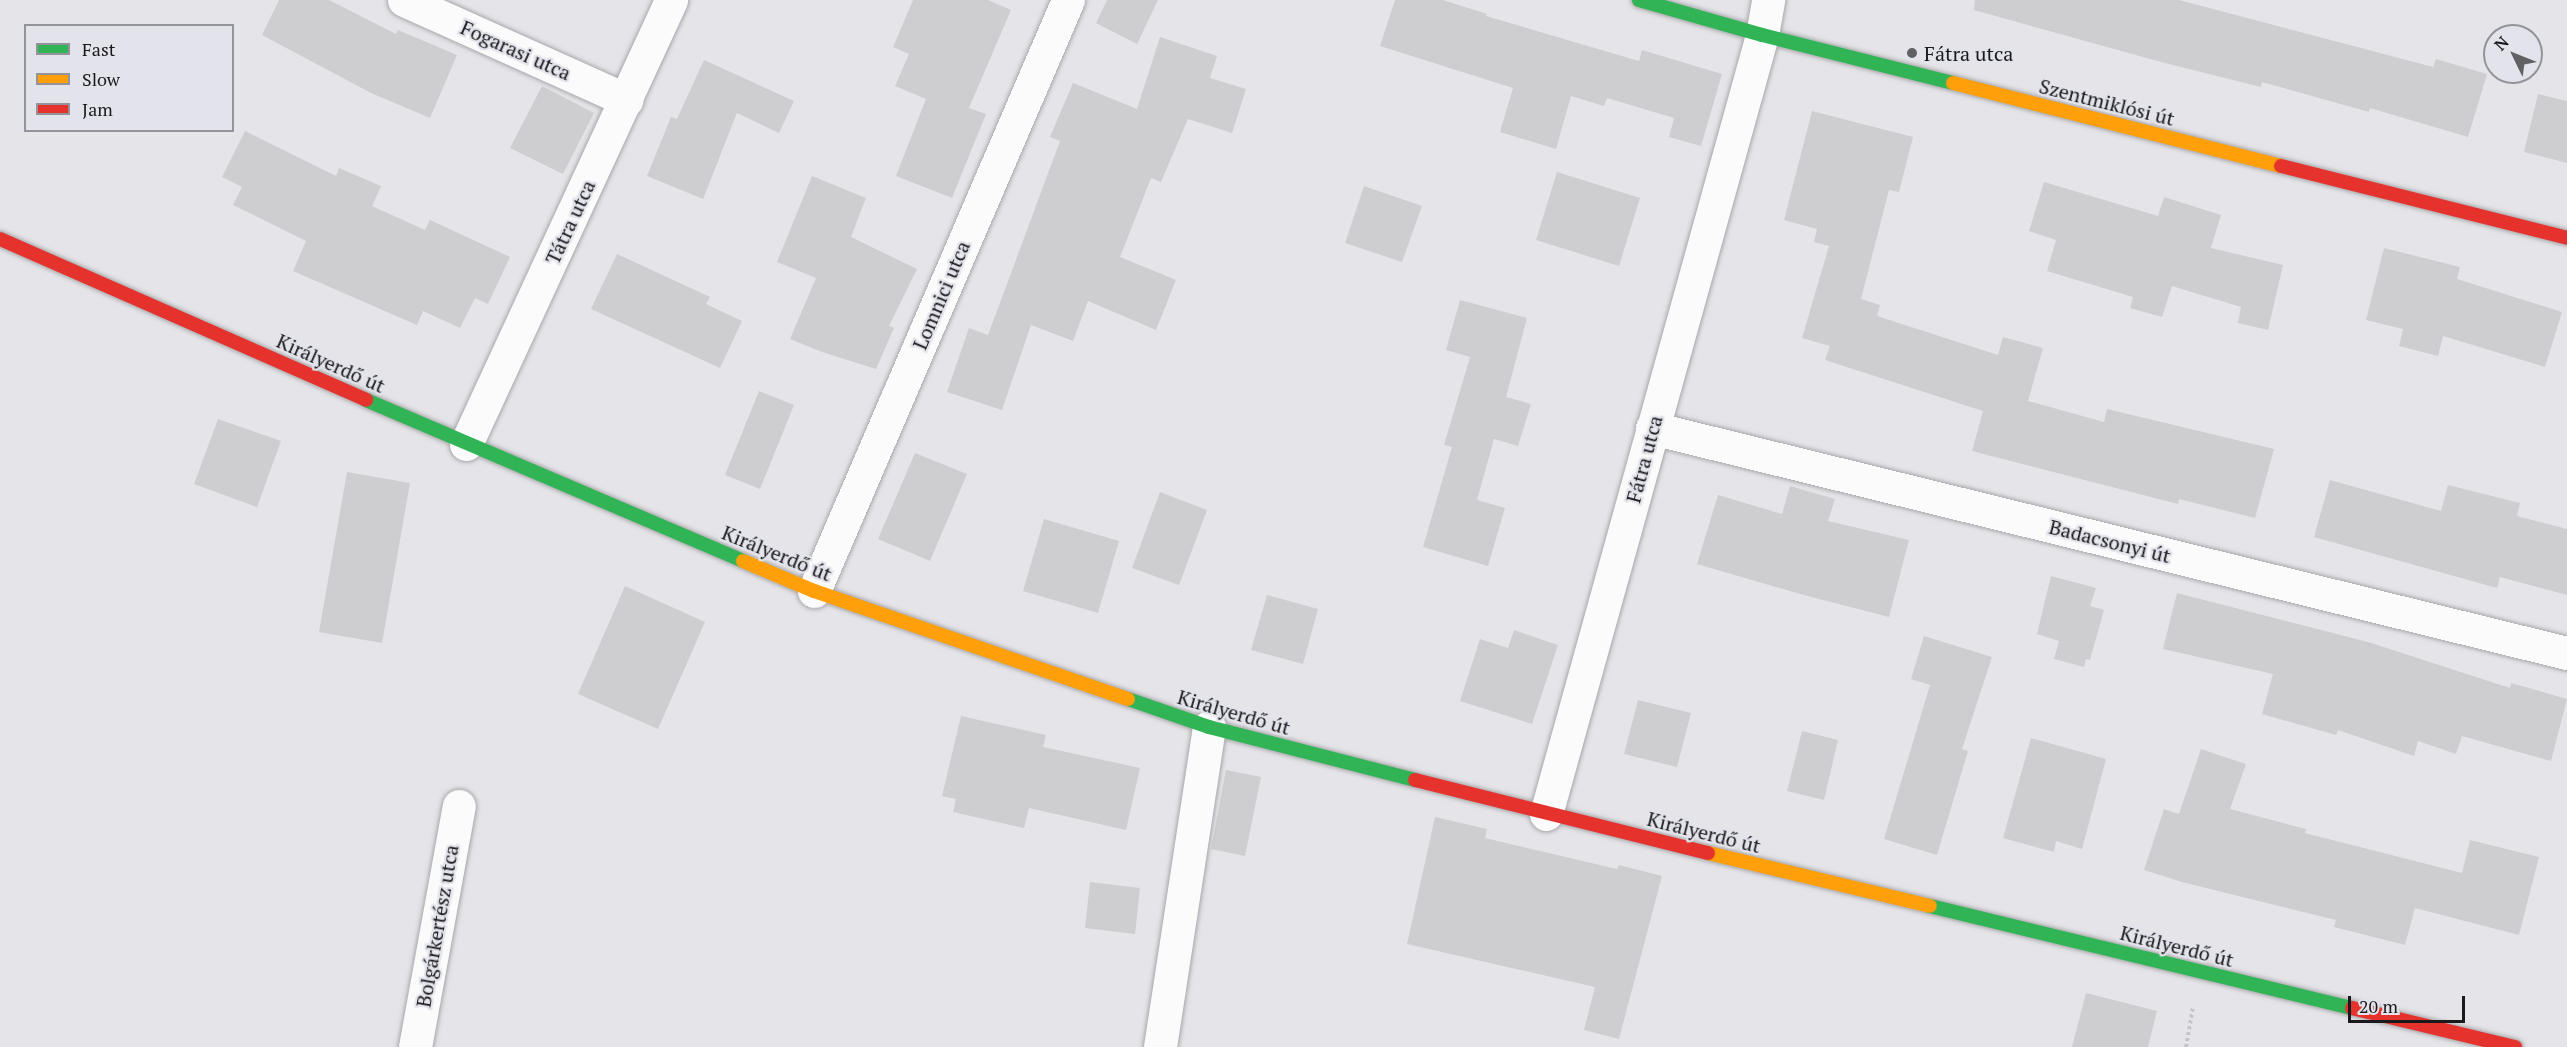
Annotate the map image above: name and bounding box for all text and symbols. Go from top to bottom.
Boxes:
street label: Fogarasi utca [457,15,575,85]
legend [24,24,234,132]
north arrow [2483,24,2543,84]
text: N [2489,31,2513,55]
text: Fast [82,37,115,61]
place label: Fátra utca [1924,41,2013,65]
marker: Fátra utca [1905,46,1919,60]
text: Slow [82,67,120,91]
street label: Szentmiklósi út [2037,74,2177,130]
text: Jam [82,97,113,121]
street label: Tátra utca [540,176,600,268]
street label: Lomnici utca [907,237,975,353]
street label: Királyerdő út [273,328,389,398]
street label: Fátra utca [1621,413,1667,505]
street label: Badacsonyi út [2047,514,2173,568]
street label: Királyerdő út [719,520,835,586]
street label: Királyerdő út [1175,684,1293,740]
street label: Királyerdő út [1645,806,1763,858]
street label: Bolgárkertész utca [411,843,463,1009]
street label: Királyerdő út [2118,920,2236,972]
scale bar [2351,984,2468,1022]
text: 20 m [2359,994,2398,1018]

